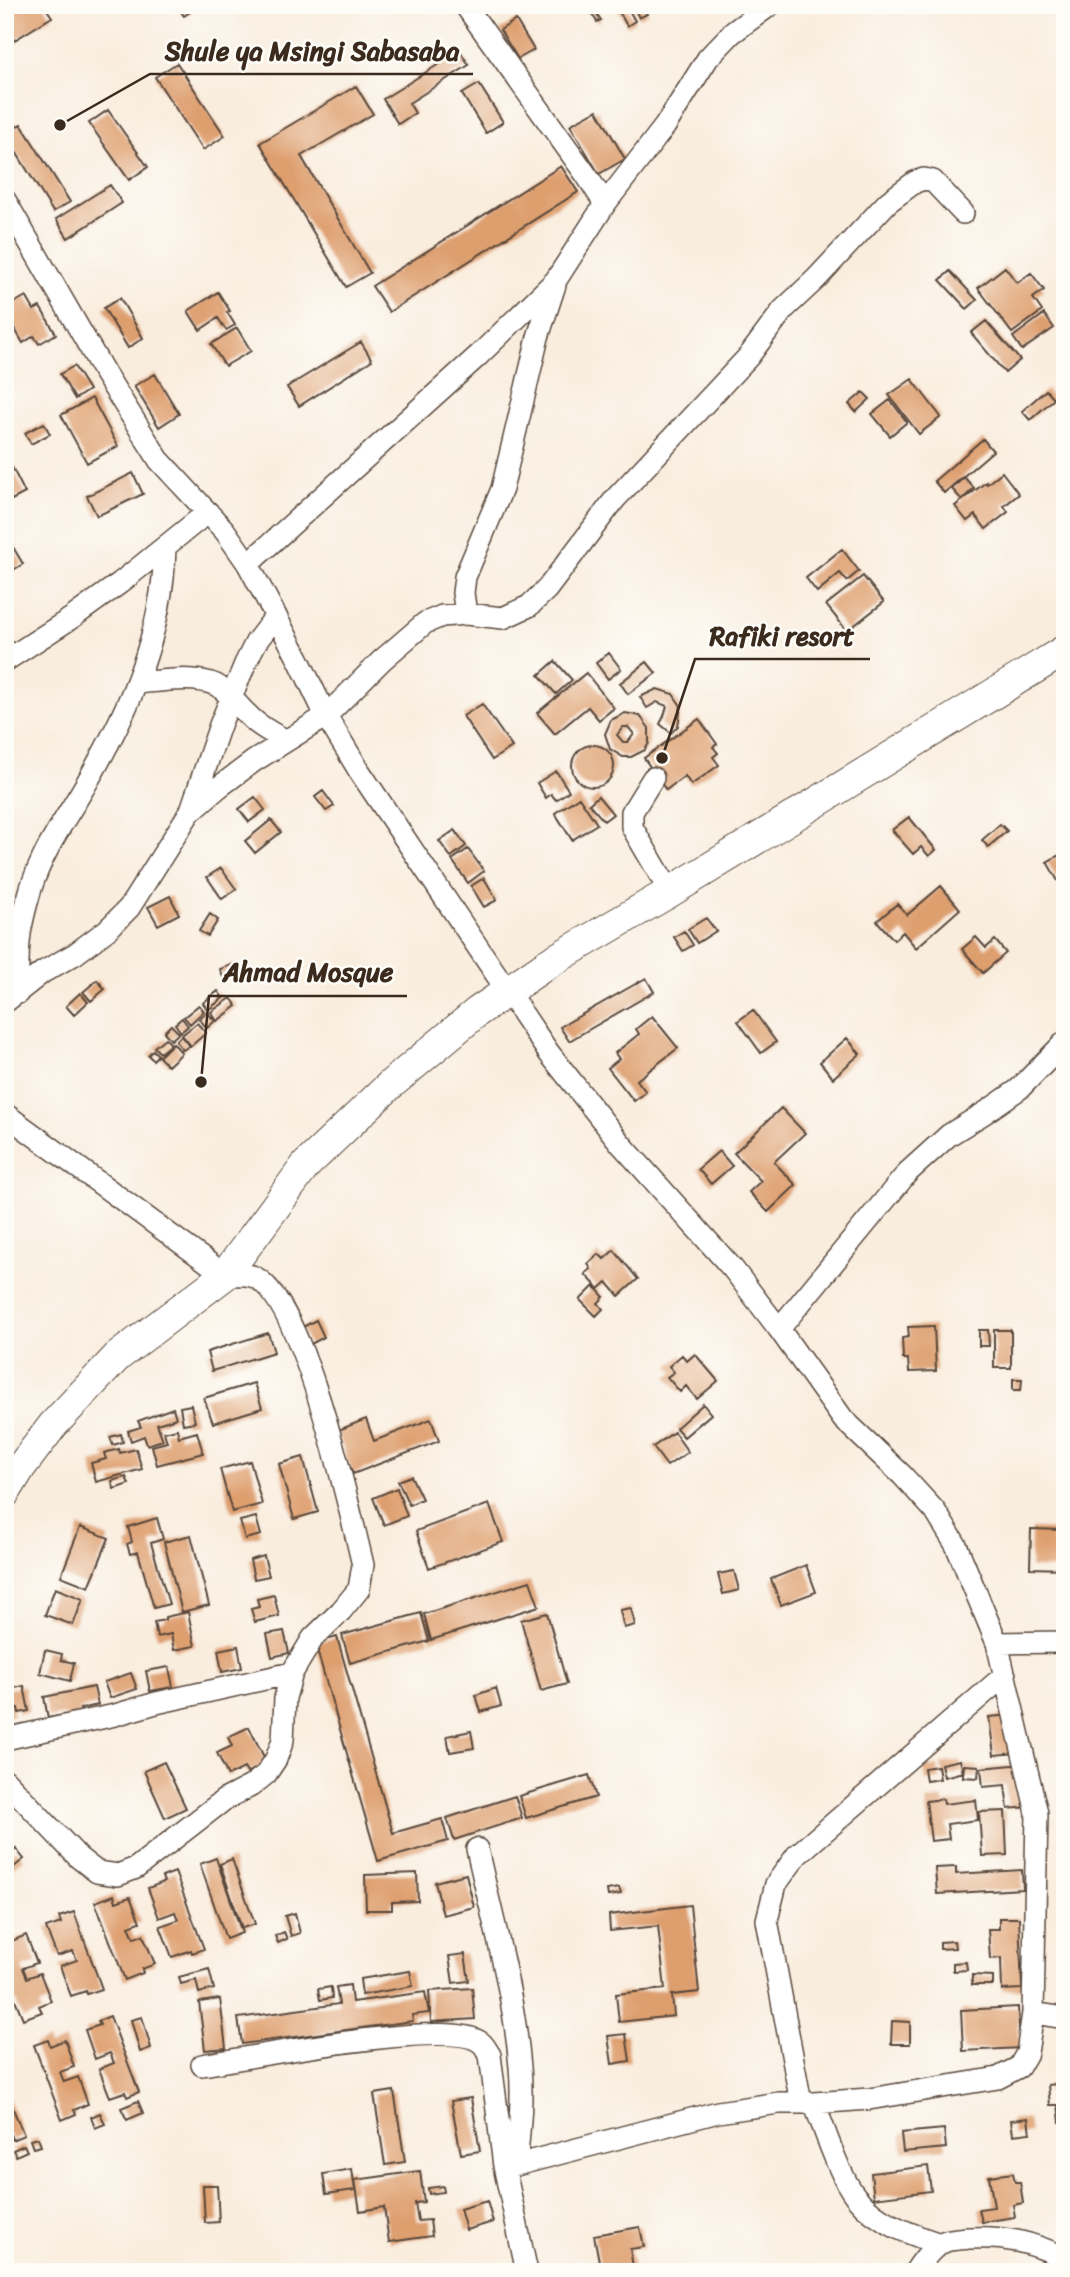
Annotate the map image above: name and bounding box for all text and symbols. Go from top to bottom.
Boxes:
callout: Shule ya Msingi Sabasaba [150,27,473,74]
text: Shule ya Msingi Sabasaba [164,28,460,74]
callout: Rafiki resort [695,612,870,659]
text: Rafiki resort [709,613,855,659]
callout: Ahmad Mosque [209,949,407,996]
text: Ahmad Mosque [222,949,394,995]

